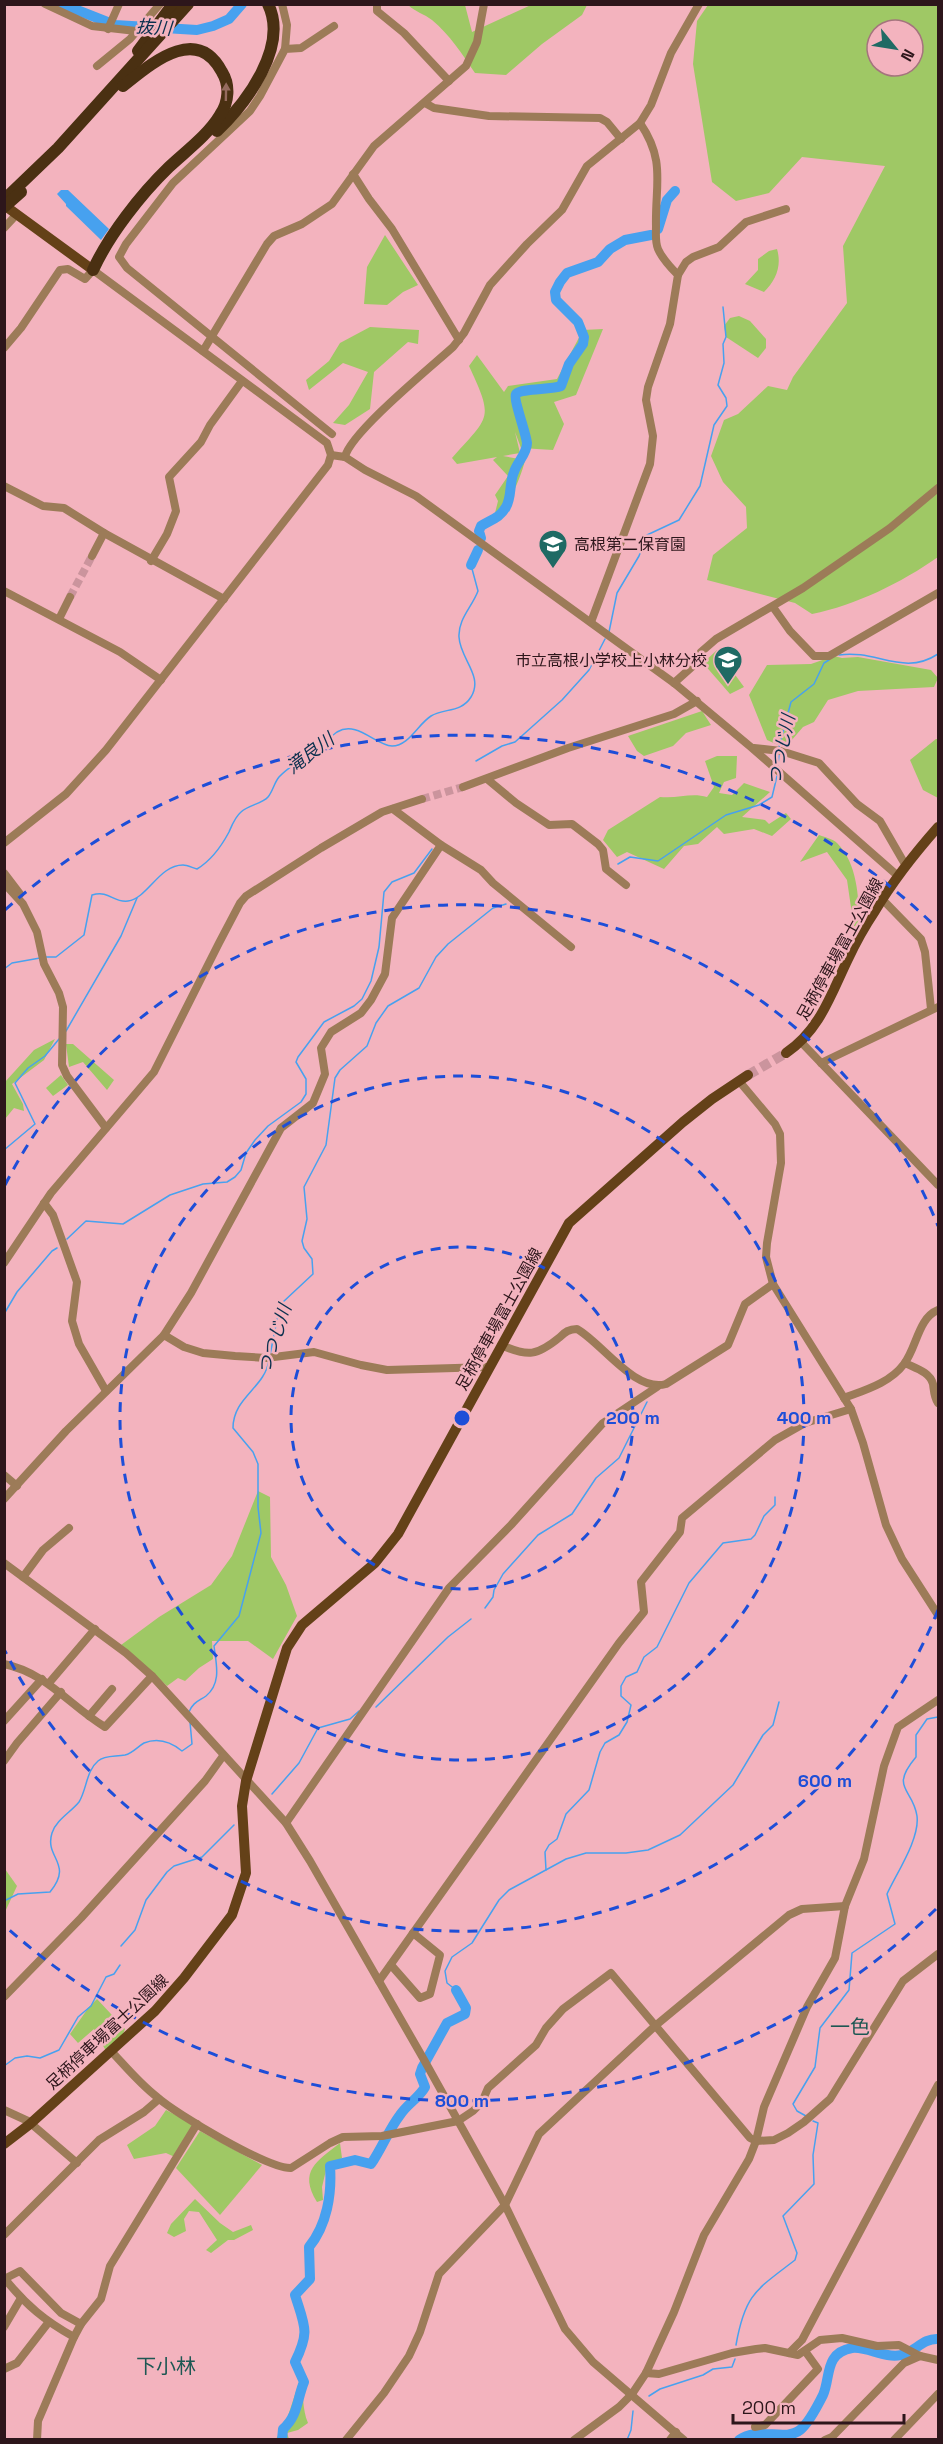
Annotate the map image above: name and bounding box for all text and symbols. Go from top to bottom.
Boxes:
water label: 抜川 [135,14,175,40]
north arrow [865,18,925,78]
text: N [896,45,919,65]
one-way arrow [221,82,231,101]
school or university icon: 高根第二保育園 [537,528,569,570]
place label: 高根第二保育園 [574,534,686,555]
school or university icon: 市立高根小学校上小林分校 [712,644,744,686]
place label: 市立高根小学校上小林分校 [515,650,707,671]
water label: つつじ川 [762,710,800,788]
water label: 滝良川 [282,726,340,778]
street label: 足柄停車場富士公園線 [792,874,888,1024]
street label: 足柄停車場富士公園線 [451,1244,547,1394]
water label: つつじ川 [252,1299,297,1377]
text: 200 m [606,1406,660,1429]
text: 400 m [777,1406,831,1429]
centre of rings [452,1408,472,1428]
text: 600 m [798,1769,852,1792]
street label: 足柄停車場富士公園線 [41,1970,173,2094]
district label: 一色 [830,2014,870,2040]
text: 800 m [435,2089,489,2112]
district label: 下小林 [136,2353,196,2379]
scale bar [733,2387,904,2425]
text: 200 m [742,2396,796,2419]

